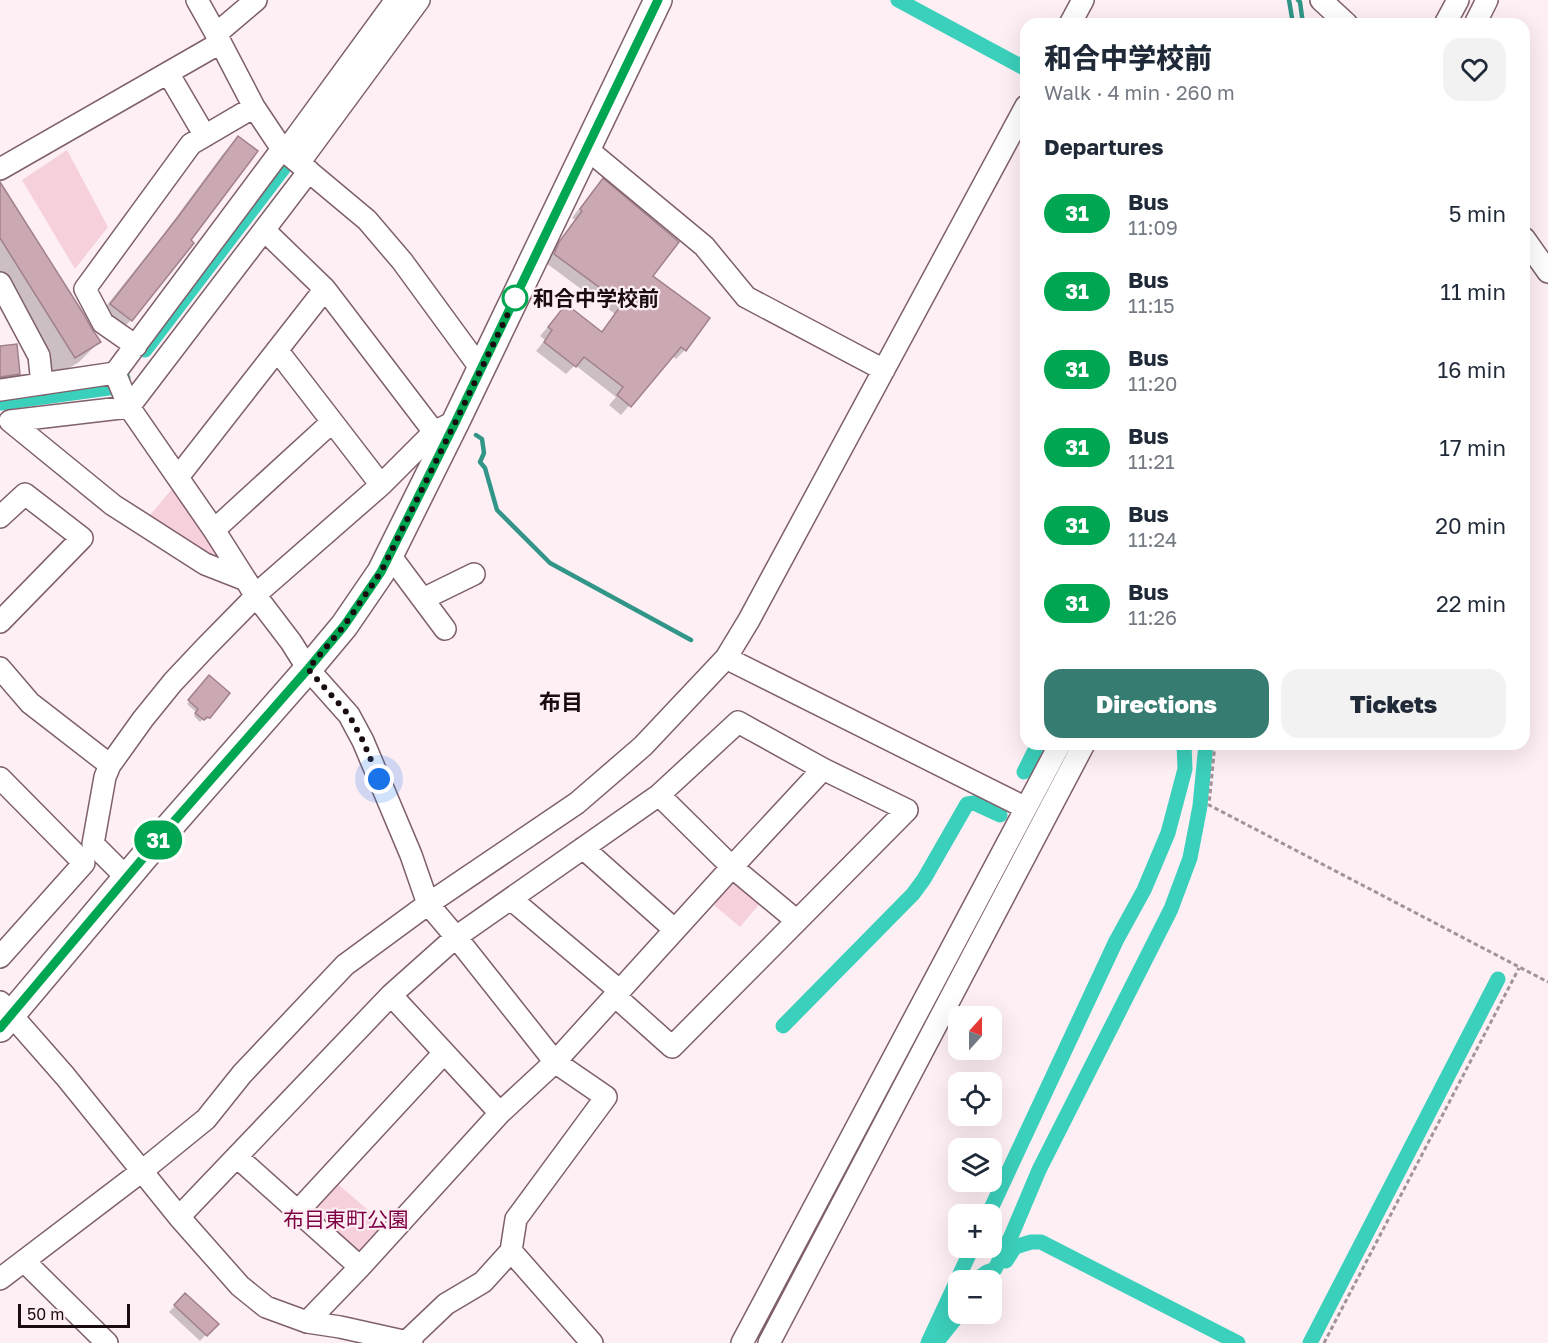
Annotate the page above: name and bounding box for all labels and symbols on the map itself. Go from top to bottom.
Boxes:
marker: 和合中学校前 [502,285,528,311]
place label: 和合中学校前 [533,285,659,311]
district label: 布目 [539,688,583,715]
your location [364,764,394,794]
line badge: 31 [131,820,185,860]
north arrow [948,1006,1002,1060]
park label: 布目東町公園 [283,1206,409,1232]
scale bar [18,1301,130,1328]

